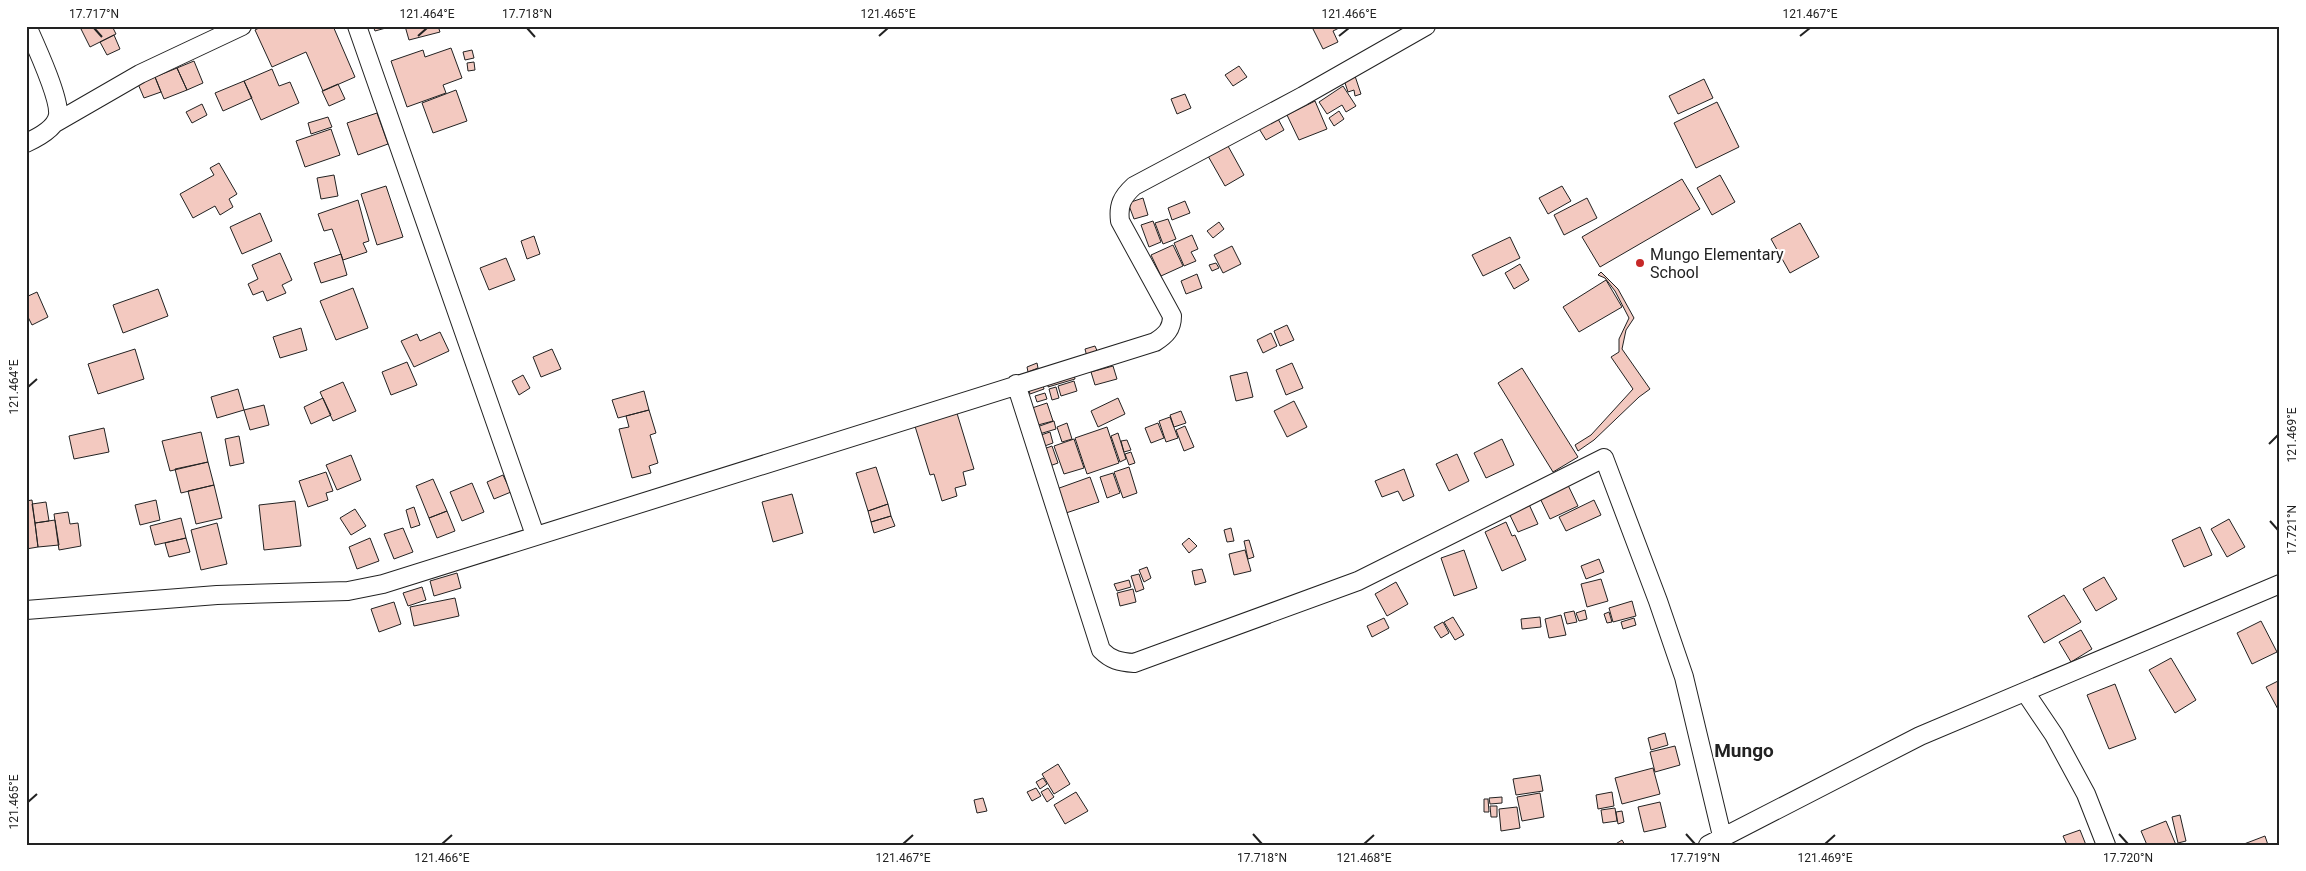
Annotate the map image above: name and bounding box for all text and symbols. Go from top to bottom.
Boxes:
text: 17.717°N [69,7,119,21]
text: 121.464°E [400,7,455,21]
text: 17.718°N [502,7,552,21]
text: 121.465°E [861,7,916,21]
text: 121.466°E [1322,7,1377,21]
text: 121.467°E [1783,7,1838,21]
place label: Mungo Elementary School [1650,245,1784,282]
marker: Mungo Elementary School [1634,257,1646,269]
text: 121.464°E [7,359,21,414]
text: 121.469°E [2285,407,2299,462]
text: 17.721°N [2285,505,2299,555]
district label: Mungo [1714,739,1774,762]
text: 121.465°E [7,774,21,829]
text: 121.466°E [415,851,470,865]
text: 121.467°E [876,851,931,865]
text: 17.718°N [1237,851,1287,865]
text: 121.468°E [1337,851,1392,865]
text: 17.719°N [1670,851,1720,865]
text: 121.469°E [1798,851,1853,865]
text: 17.720°N [2103,851,2153,865]

